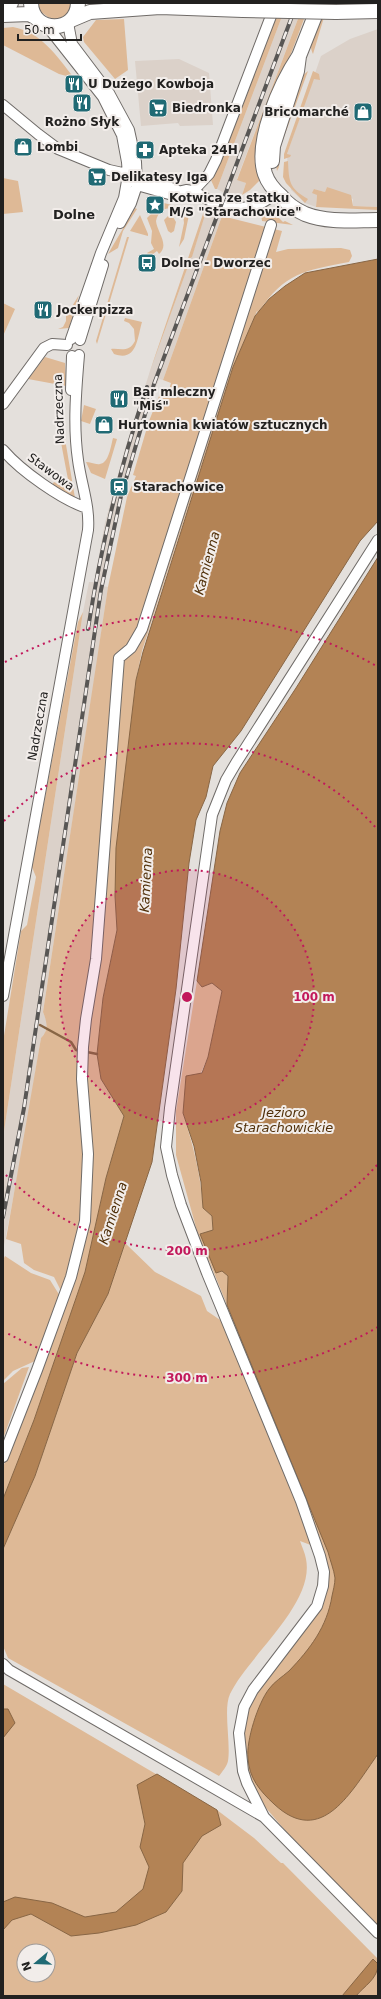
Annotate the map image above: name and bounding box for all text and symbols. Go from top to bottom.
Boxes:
scale bar [18,16,81,42]
text: 50 m [24,23,55,37]
restaurant icon: U Dużego Kowboja [63,73,85,95]
place label: U Dużego Kowboja [88,77,214,91]
restaurant icon: Rożno Słyk [71,92,93,114]
supermarket icon: Biedronka [147,97,169,119]
place label: Biedronka [172,101,241,115]
shop icon: Bricomarché [352,101,374,123]
place label: Bricomarché [264,105,349,119]
place label: Rożno Słyk [45,115,120,129]
shop icon: Lombi [12,136,34,158]
pharmacy icon: Apteka 24H [134,139,156,161]
place label: Lombi [37,140,78,154]
place label: Apteka 24H [159,143,238,157]
supermarket icon: Delikatesy Iga [86,166,108,188]
place label: Delikatesy Iga [111,170,208,184]
place label: Kotwica ze statku M/S "Starachowice" [169,191,302,219]
place icon: Kotwica ze statku M/S "Starachowice" [144,194,166,216]
district label: Dolne [53,207,95,222]
bus stop icon: Dolne - Dworzec [136,252,158,274]
place label: Dolne - Dworzec [161,256,271,270]
restaurant icon: Jockerpizza [32,299,54,321]
place label: Jockerpizza [56,303,133,317]
street label: Nadrzeczna [51,374,67,444]
place label: Bar mleczny "Miś" [133,385,216,413]
restaurant icon: Bar mleczny "Miś" [108,388,130,410]
shop icon: Hurtownia kwiatów sztucznych [93,414,115,436]
place label: Hurtownia kwiatów sztucznych [118,418,328,432]
street label: Stawowa [25,450,77,494]
station icon: Starachowice [108,476,130,498]
place label: Starachowice [133,480,224,494]
water label: Kamienna [191,530,223,596]
street label: Nadrzeczna [25,690,51,762]
water label: Kamienna [137,847,155,913]
centre of rings [180,990,194,1004]
text: 100 m [293,990,335,1004]
water label: Jezioro Starachowickie [235,1105,333,1135]
water label: Kamienna [96,1180,130,1246]
text: 200 m [166,1244,208,1258]
text: 300 m [166,1371,208,1385]
north arrow [16,1943,56,1983]
text: N [19,1960,35,1973]

